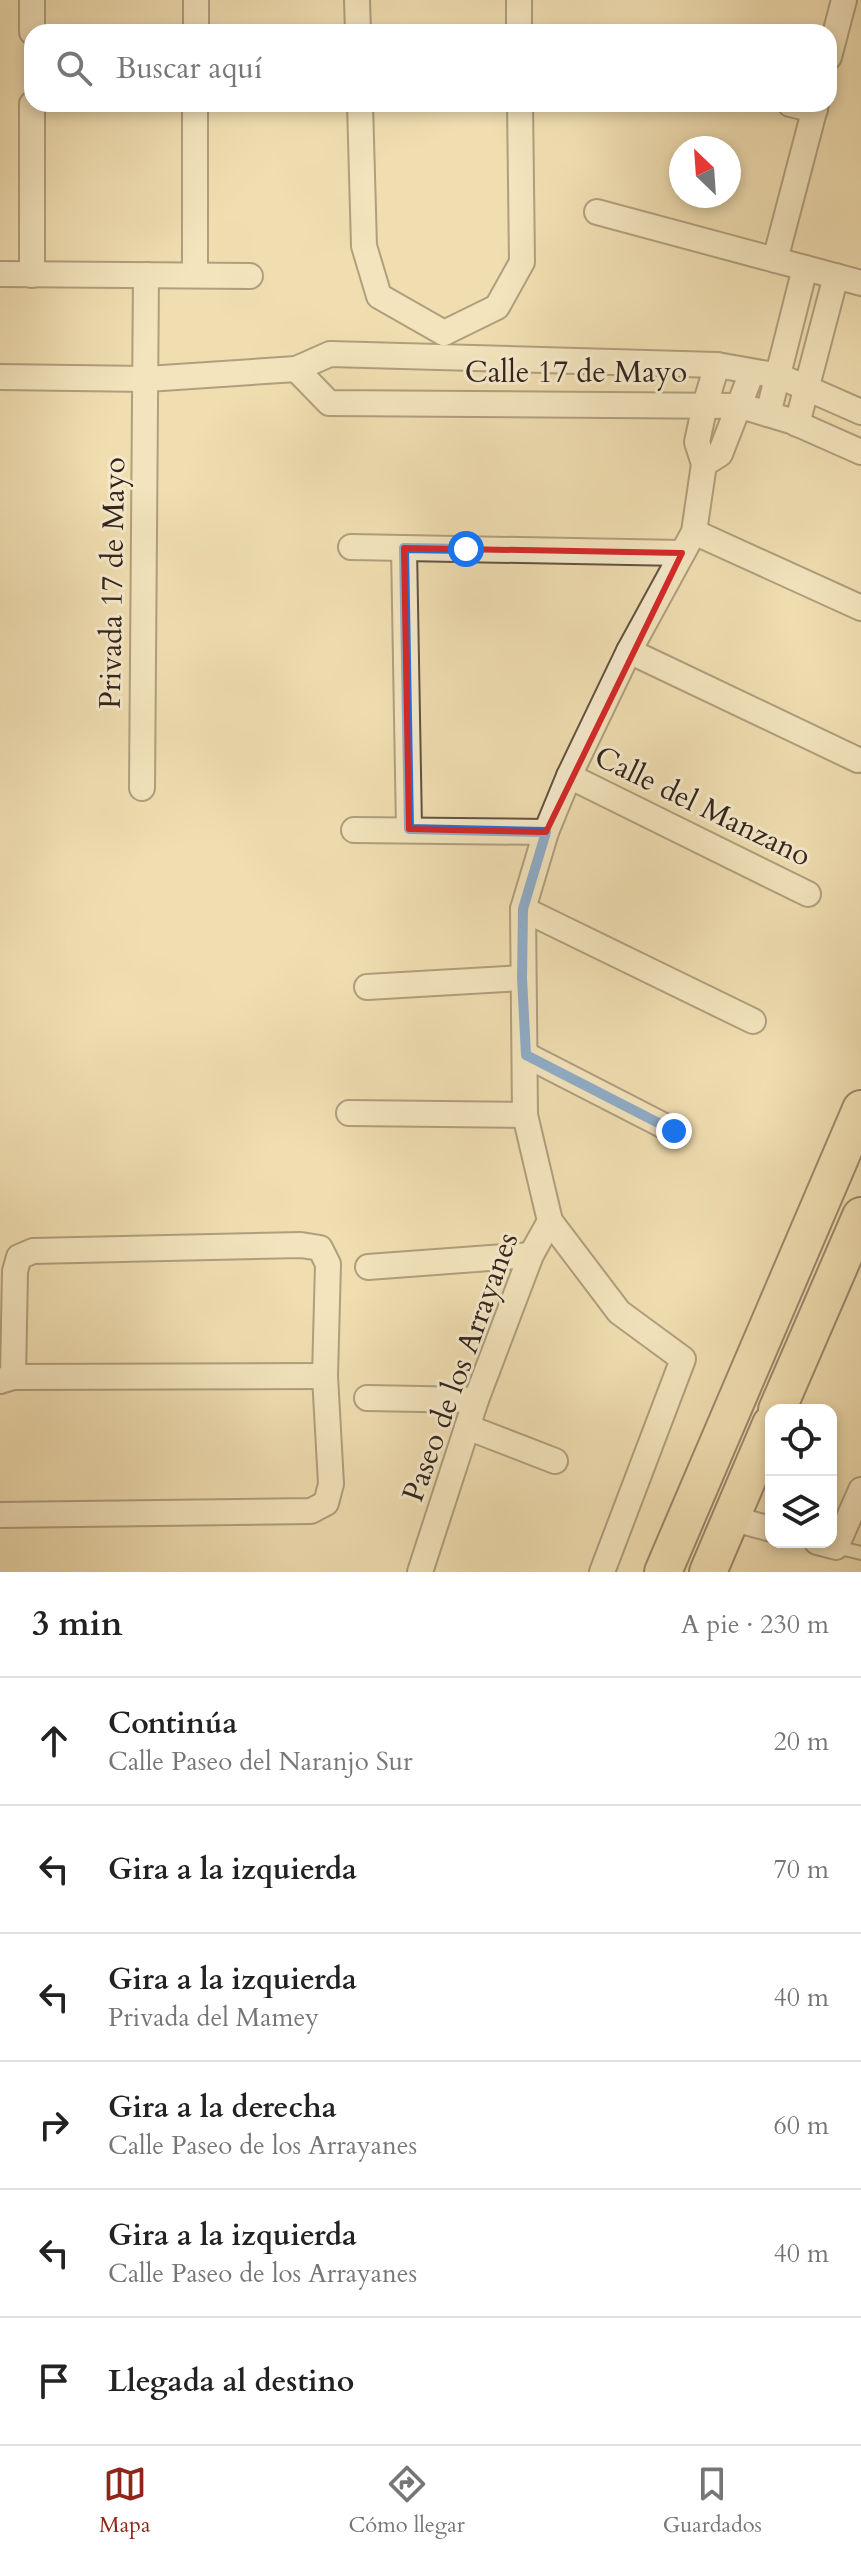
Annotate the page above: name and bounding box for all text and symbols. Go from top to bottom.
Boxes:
search box [24,24,837,112]
icon: search [52,46,96,90]
text: Buscar aquí [116,48,262,89]
north arrow [669,136,741,208]
street label: Calle 17 de Mayo [465,352,687,393]
street label: Privada 17 de Mayo [90,457,135,709]
route start [448,531,484,567]
street label: Calle del Manzano [588,736,818,877]
route end [656,1113,692,1149]
street label: Paseo de los Arrayanes [393,1227,528,1508]
map controls [765,1404,837,1548]
button: locate [765,1404,837,1476]
button: layers [765,1476,837,1548]
text: 3 min [32,1601,123,1647]
text: A pie · 230 m [681,1607,829,1642]
text: Continúa [108,1703,238,1744]
icon: ahead [32,1719,76,1763]
text: 20 m [773,1724,829,1759]
text: Calle Paseo del Naranjo Sur [108,1744,413,1779]
icon: left [32,1847,76,1891]
text: Gira a la izquierda [108,1849,357,1890]
text: 70 m [773,1852,829,1887]
text: Gira a la izquierda [108,1959,357,2000]
icon: left [32,1975,76,2019]
text: 40 m [773,1980,829,2015]
text: Privada del Mamey [108,2000,319,2035]
text: Gira a la derecha [108,2087,337,2128]
icon: right [32,2103,76,2147]
text: 60 m [773,2108,829,2143]
text: Calle Paseo de los Arrayanes [108,2128,417,2163]
text: Gira a la izquierda [108,2215,357,2256]
icon: left [32,2231,76,2275]
text: 40 m [773,2236,829,2271]
text: Calle Paseo de los Arrayanes [108,2256,417,2291]
icon: arrive [32,2359,76,2403]
text: Llegada al destino [108,2361,354,2402]
tab: Mapa [99,2462,150,2540]
tab: Cómo llegar [349,2462,465,2540]
tab: Guardados [663,2462,762,2540]

